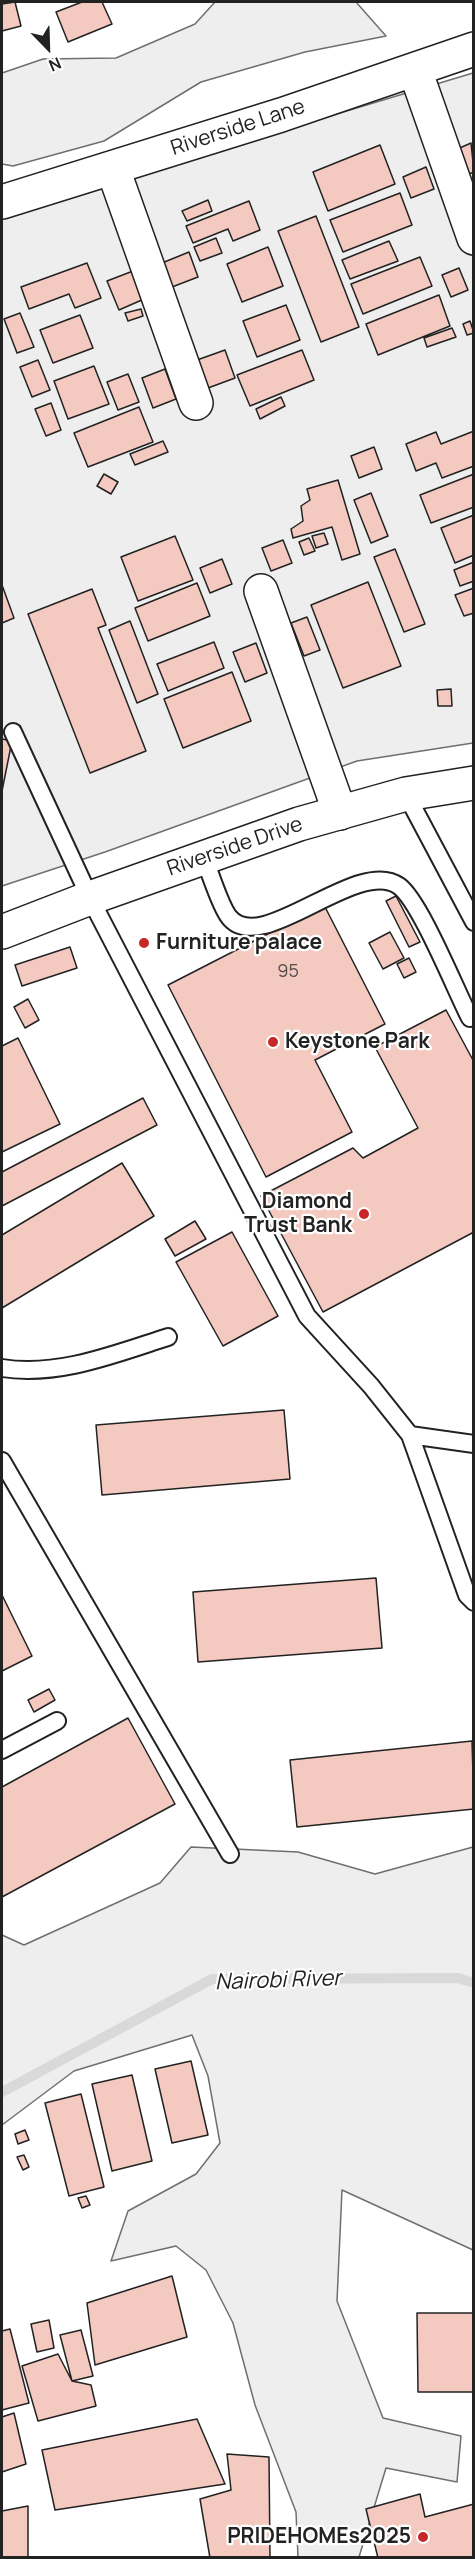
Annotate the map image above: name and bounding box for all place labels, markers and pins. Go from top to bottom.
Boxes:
place label: Furniture palace [156,930,322,956]
marker: Furniture palace [137,936,151,950]
place label: Keystone Park [285,1029,429,1055]
marker: Keystone Park [266,1035,280,1049]
place label: Diamond Trust Bank [244,1189,352,1239]
marker: Diamond Trust Bank [357,1207,371,1221]
place label: PRIDEHOMEs2025 [227,2524,411,2550]
marker: PRIDEHOMEs2025 [416,2530,430,2544]

